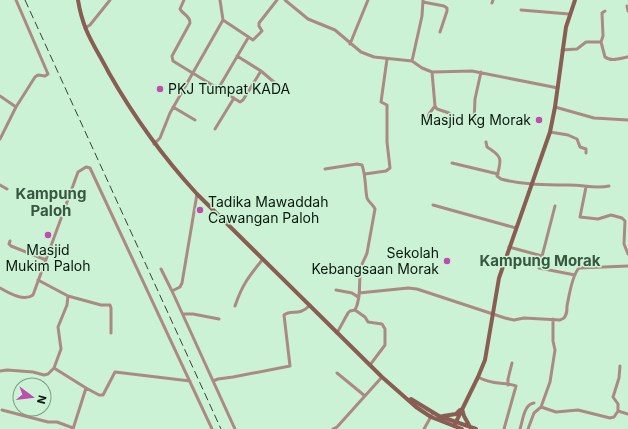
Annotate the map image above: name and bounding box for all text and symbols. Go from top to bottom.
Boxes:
place label: PKJ Tumpat KADA [168,80,291,97]
marker: PKJ Tumpat KADA [155,84,165,94]
place label: Masjid Kg Morak [421,111,531,128]
marker: Masjid Kg Morak [534,115,544,125]
district label: Kampung Paloh [16,184,86,220]
place label: Tadika Mawaddah Cawangan Paloh [208,193,328,226]
marker: Tadika Mawaddah Cawangan Paloh [195,205,205,215]
marker: Masjid Mukim Paloh [43,230,53,240]
place label: Masjid Mukim Paloh [5,241,91,274]
place label: Sekolah Kebangsaan Morak [311,244,439,277]
district label: Kampung Morak [480,251,601,270]
marker: Sekolah Kebangsaan Morak [442,256,452,266]
north arrow [12,377,52,417]
text: N [34,394,50,405]

